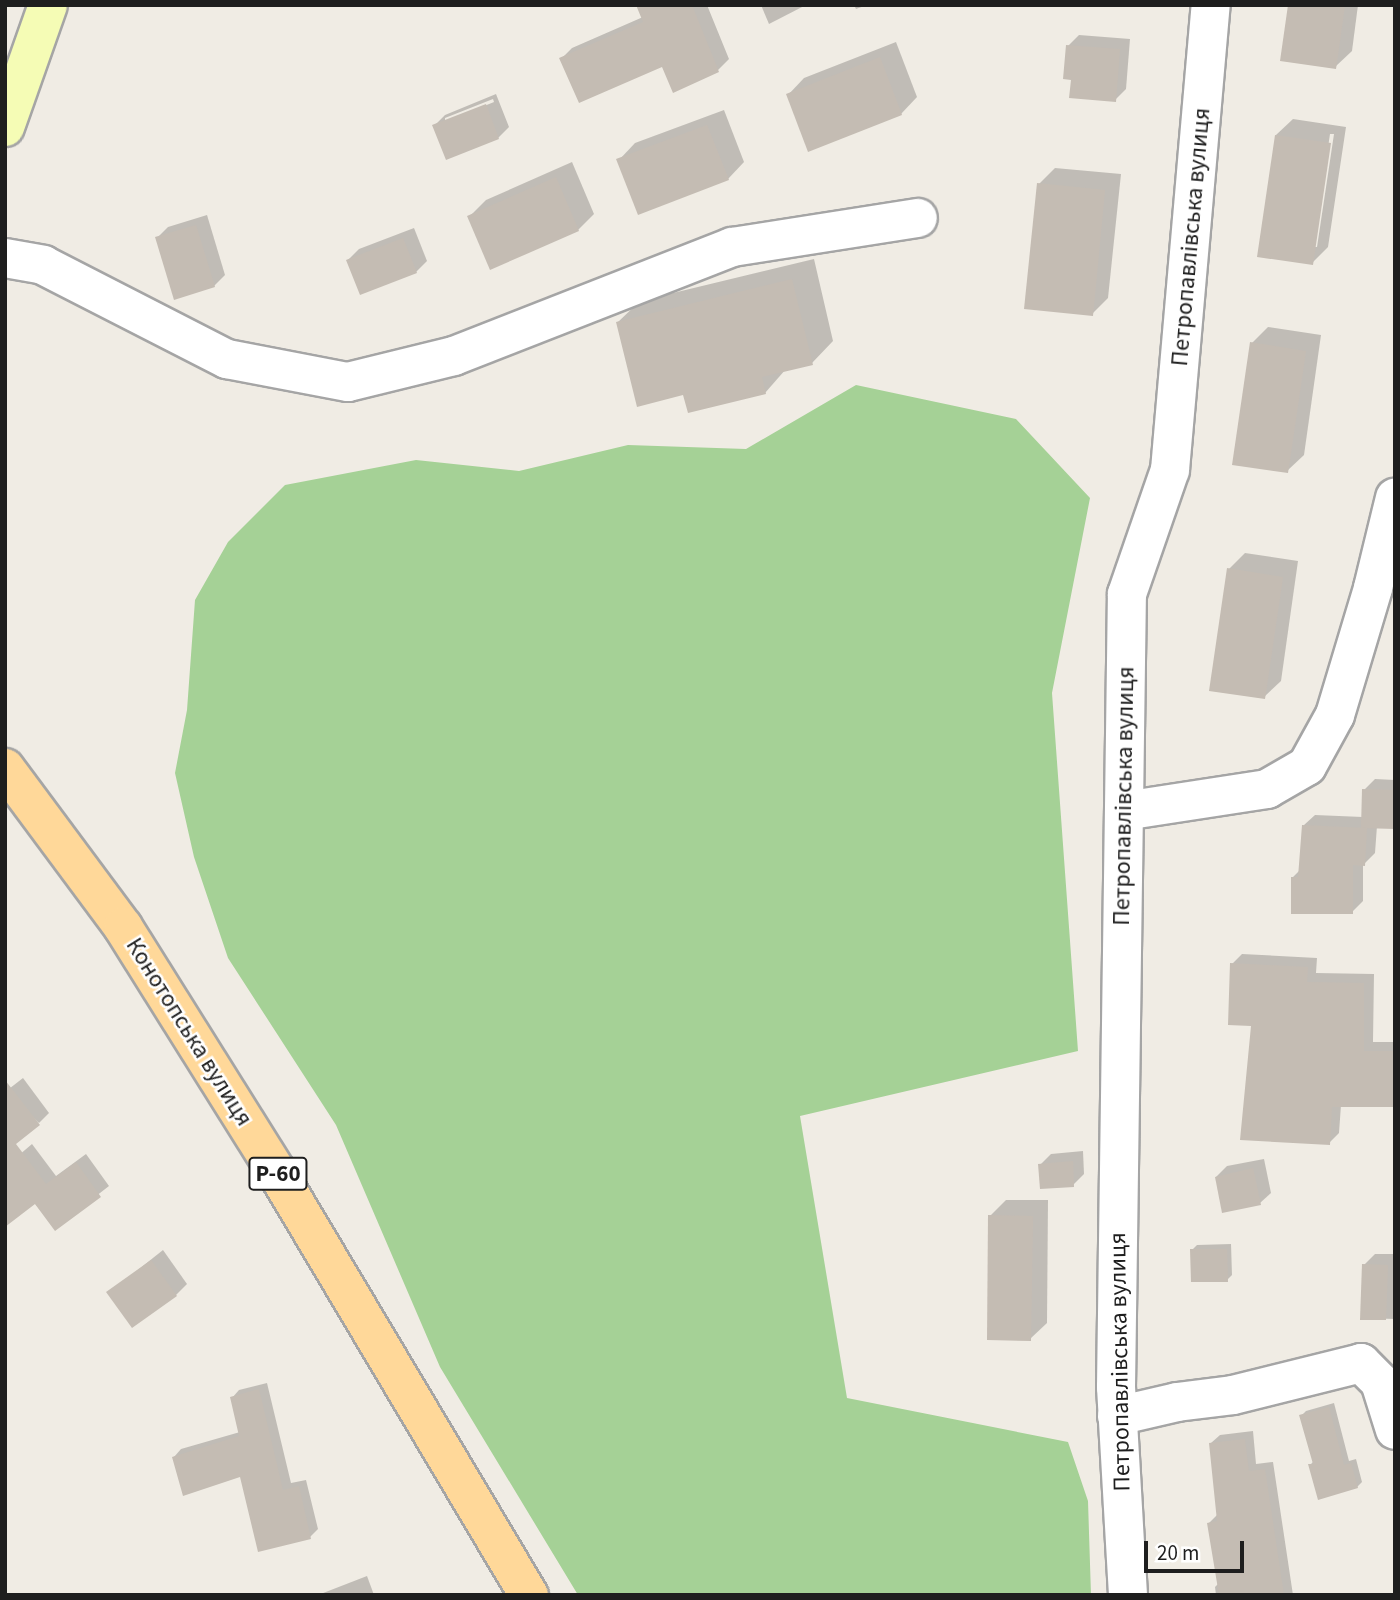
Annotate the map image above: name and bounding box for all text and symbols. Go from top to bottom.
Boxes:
street label: Петропавлівська вулиця [1165,107,1217,367]
street label: Петропавлівська вулиця [1107,666,1141,926]
street label: Конотопська вулиця [119,933,259,1131]
road number: Р-60 [248,1154,308,1194]
street label: Петропавлівська вулиця [1103,1232,1137,1492]
scale bar [1148,1526,1248,1570]
text: 20 m [1157,1538,1199,1568]

